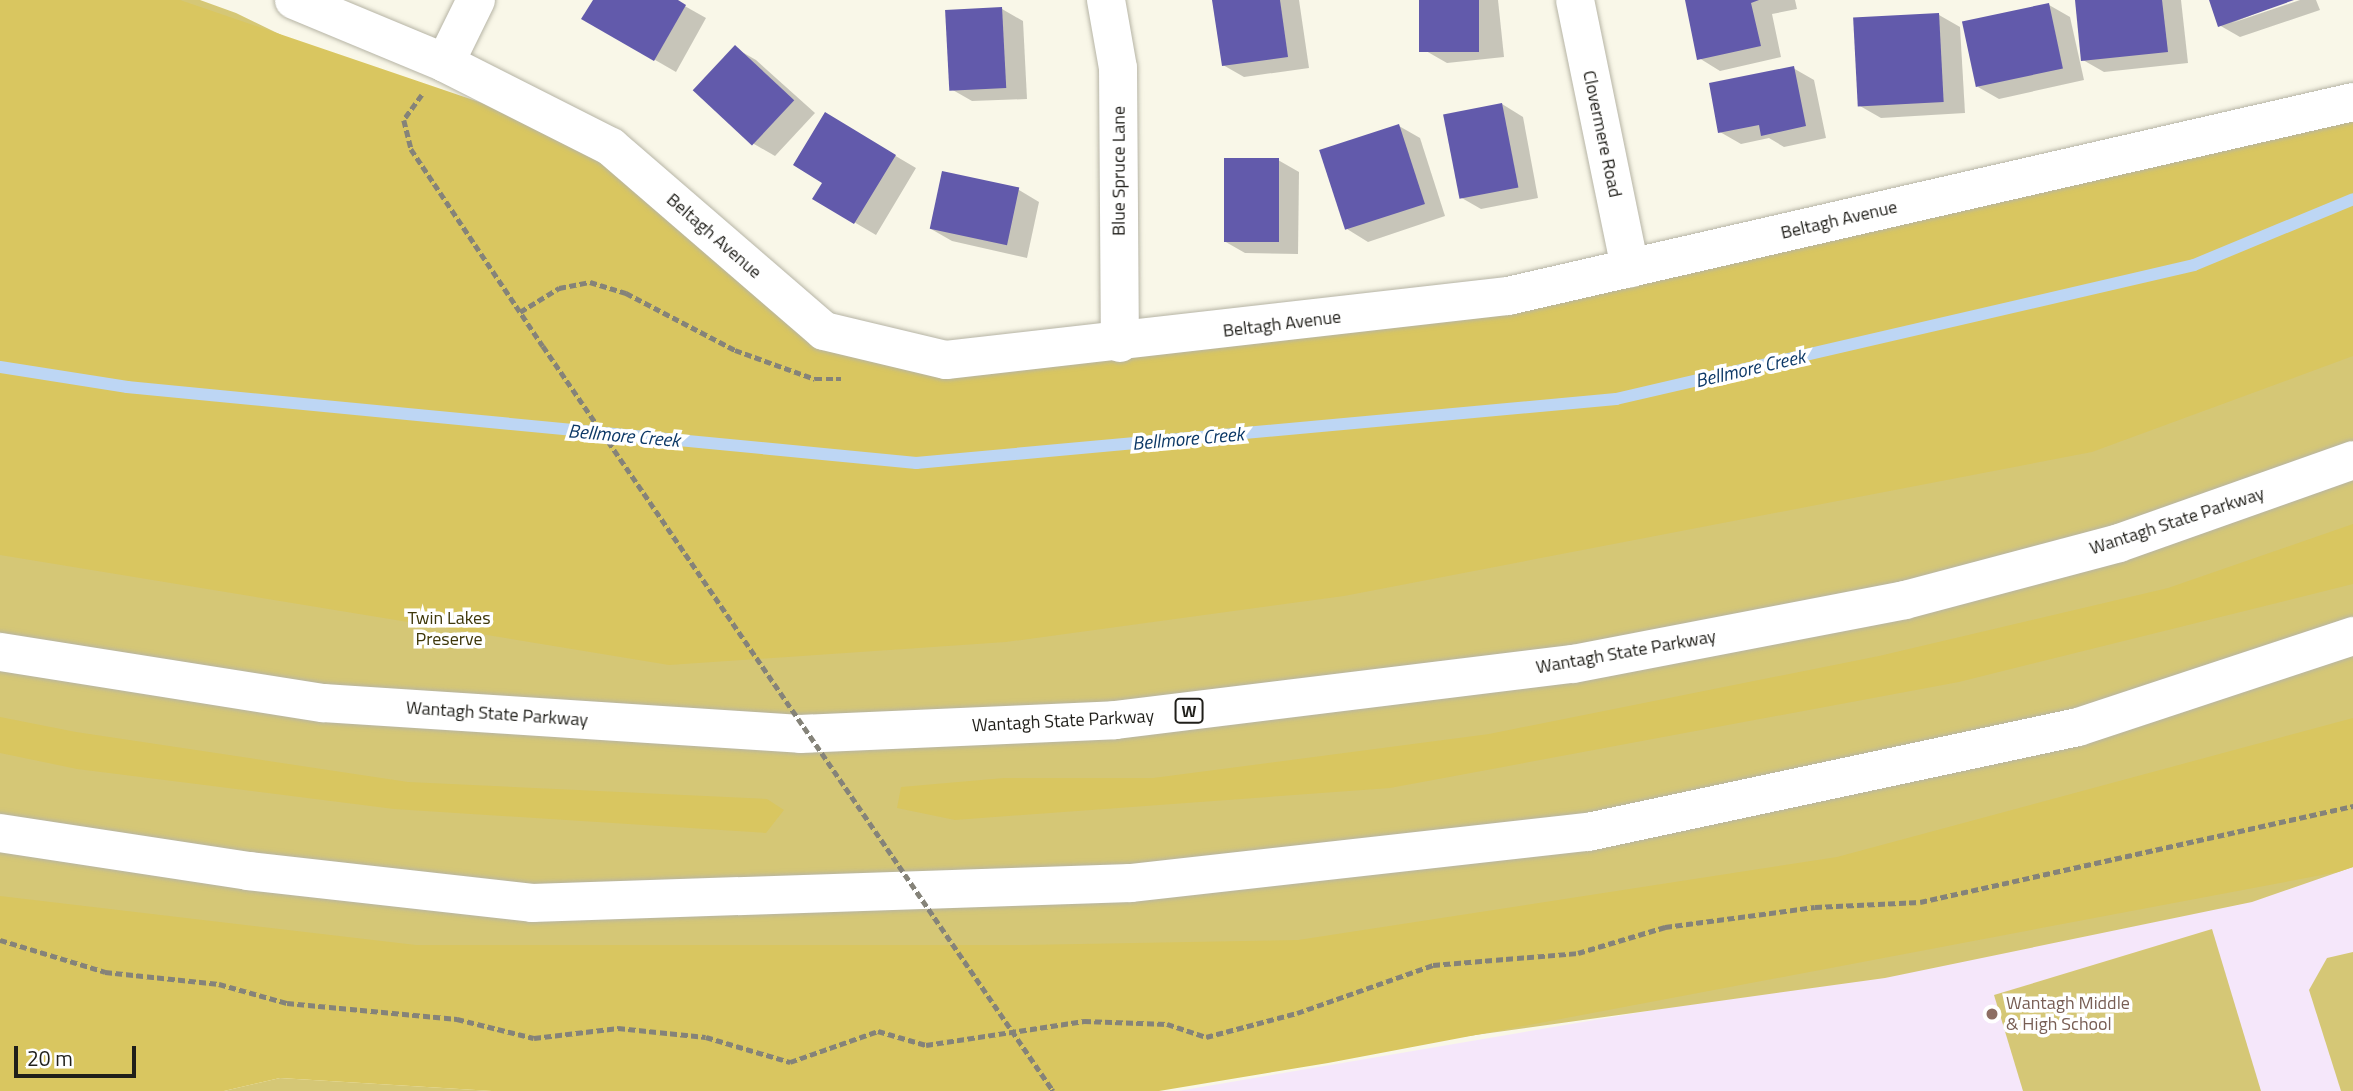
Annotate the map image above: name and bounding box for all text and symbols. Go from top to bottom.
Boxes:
street label: Clovermere Road [1578,69,1626,199]
street label: Blue Spruce Lane [1108,106,1130,236]
street label: Beltagh Avenue [662,189,766,283]
street label: Beltagh Avenue [1779,196,1899,244]
street label: Beltagh Avenue [1222,306,1342,342]
water label: Bellmore Creek [1693,344,1807,392]
water label: Bellmore Creek [567,419,681,451]
water label: Bellmore Creek [1131,422,1245,454]
street label: Wantagh State Parkway [2087,483,2267,559]
park label: Twin Lakes Preserve [408,608,490,650]
street label: Wantagh State Parkway [1534,626,1718,678]
street label: Wantagh State Parkway [405,697,589,731]
road number: W [1173,698,1205,724]
street label: Wantagh State Parkway [971,705,1155,737]
place label: Wantagh Middle & High School [2006,993,2130,1036]
marker: Wantagh Middle & High School [1984,1006,2000,1022]
scale bar [18,1032,140,1076]
text: 20 m [27,1042,73,1074]

